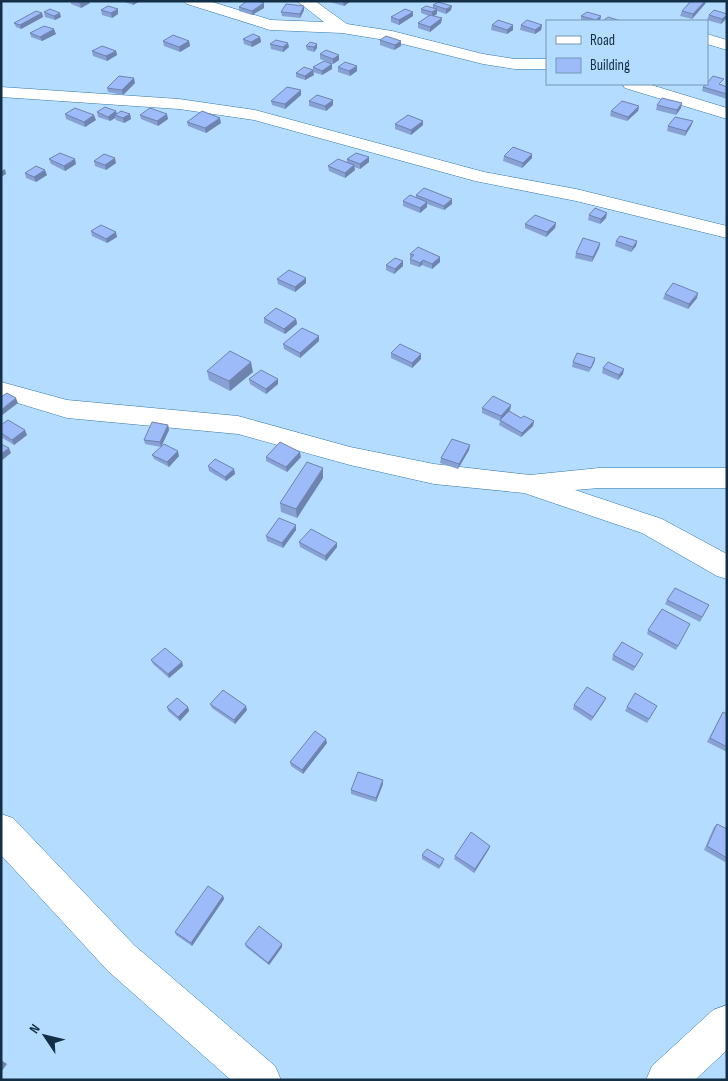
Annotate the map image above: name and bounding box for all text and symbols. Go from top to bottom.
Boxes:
legend [546,20,708,85]
text: Road [590,31,615,50]
text: Building [590,56,630,75]
north arrow [20,1011,70,1061]
text: N [26,1021,44,1037]

